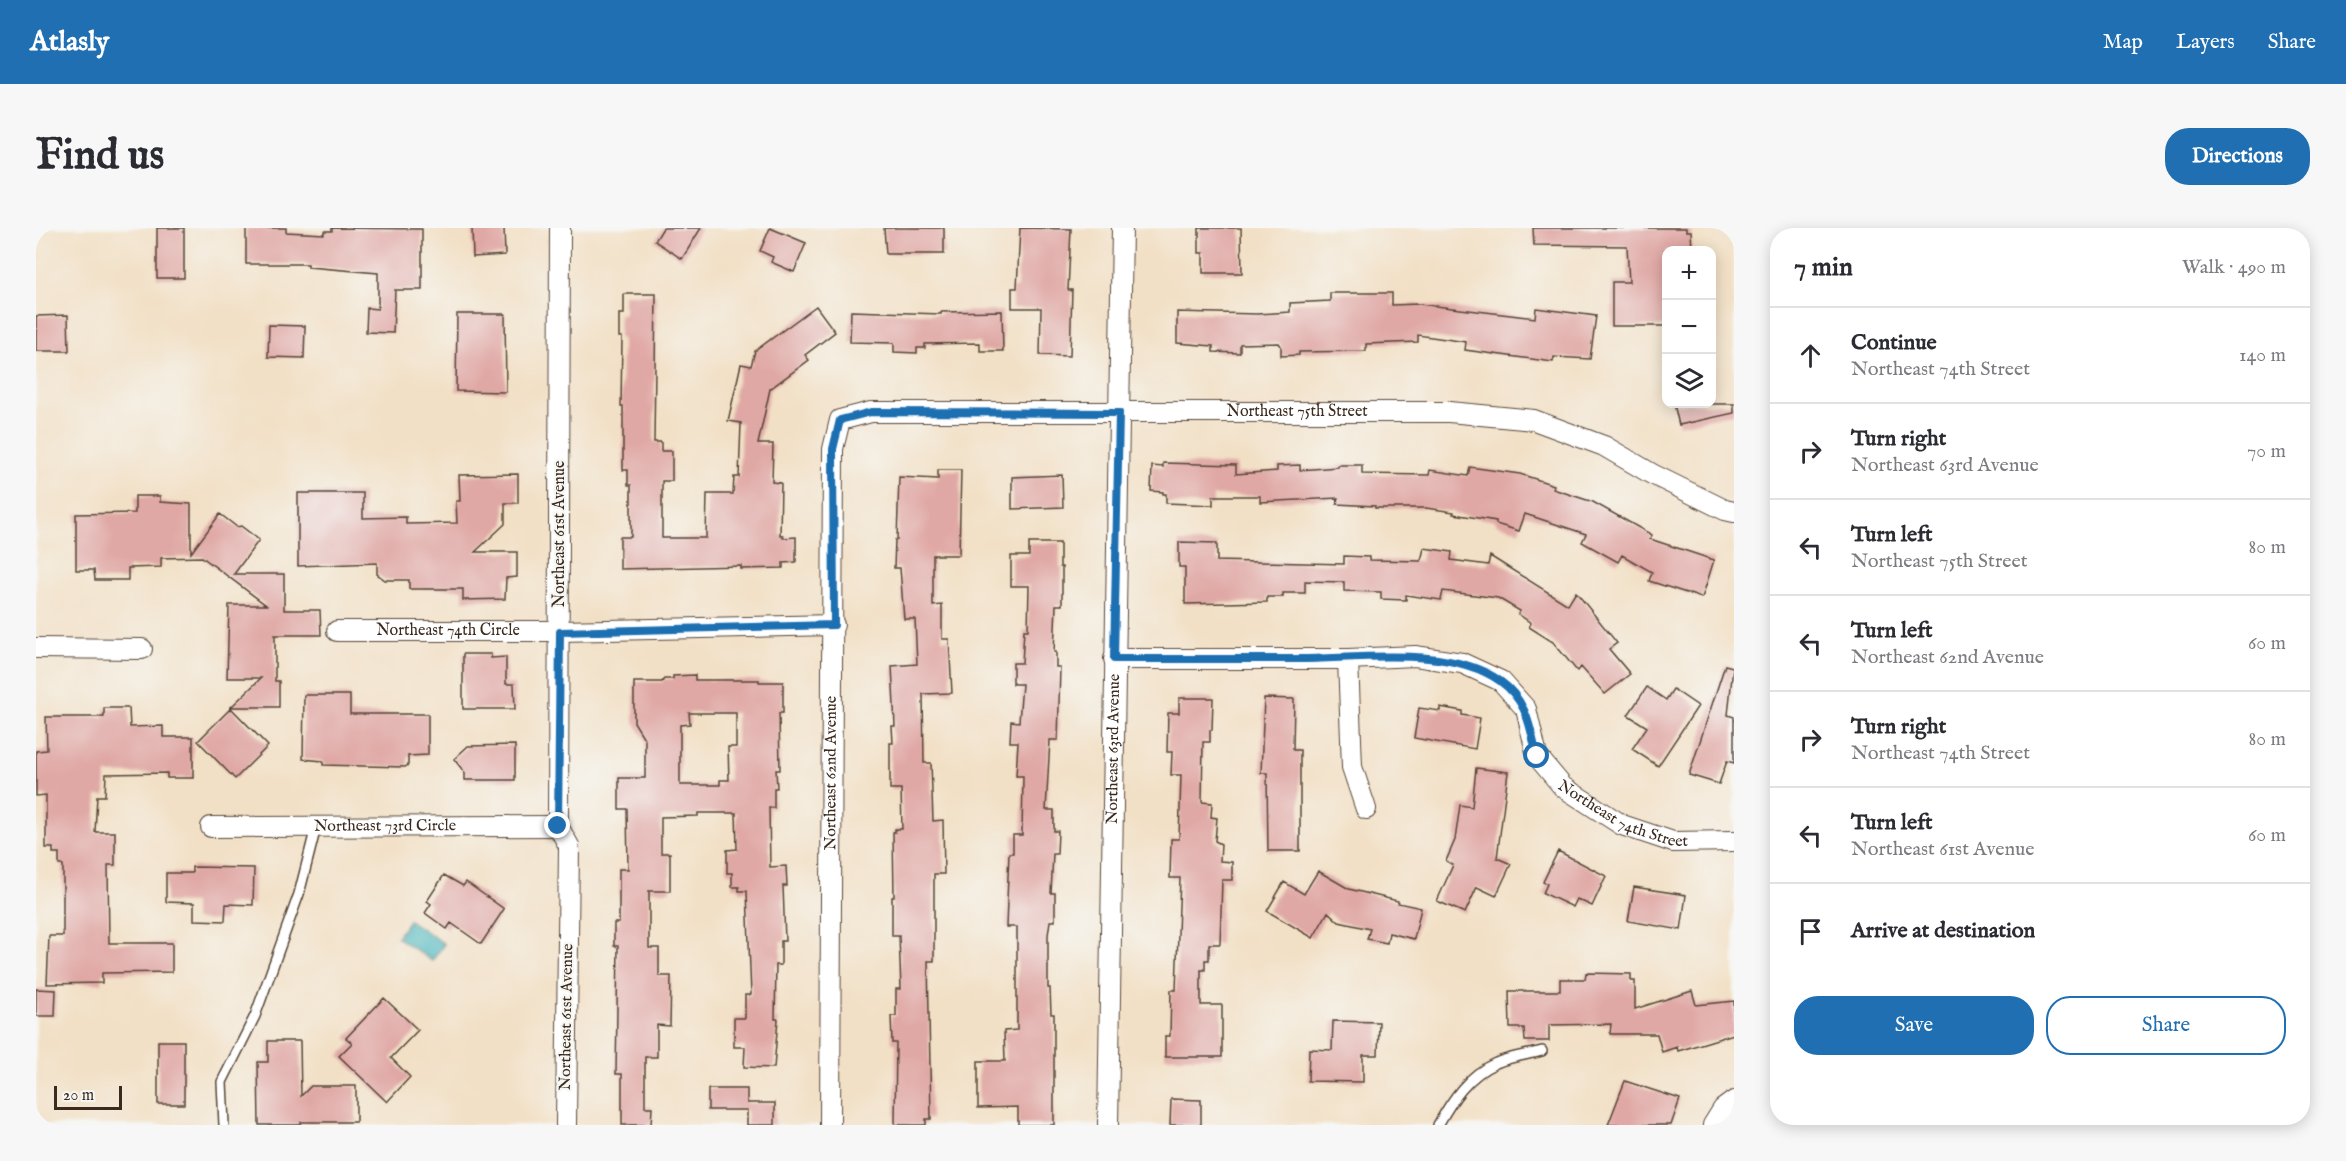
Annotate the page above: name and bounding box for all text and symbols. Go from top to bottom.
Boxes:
text: Atlasly [30,25,109,60]
text: Map [2103,29,2143,56]
text: Layers [2176,29,2235,56]
text: Share [2268,29,2316,56]
button: Directions [2165,128,2310,185]
text: Find us [36,130,164,183]
map controls [1662,246,1716,408]
button: + [1662,246,1716,300]
text: 7 min [1794,251,1853,284]
text: Walk · 490 m [2182,255,2286,280]
button: − [1662,300,1716,354]
text: Continue [1851,329,1937,357]
icon: ahead [1794,339,1827,372]
text: 140 m [2239,343,2286,368]
button: layers [1662,354,1716,408]
text: Northeast 74th Street [1851,357,2030,382]
street label: Northeast 75th Street [1226,402,1368,422]
text: Turn right [1851,425,1946,453]
icon: right [1794,435,1827,468]
text: 70 m [2247,439,2286,464]
text: Northeast 63rd Avenue [1851,453,2039,478]
street label: Northeast 61st Avenue [550,461,570,607]
text: Turn left [1851,521,1933,549]
icon: left [1794,531,1827,564]
text: 80 m [2249,535,2286,560]
text: Northeast 75th Street [1851,549,2028,574]
text: Turn left [1851,617,1933,645]
street label: Northeast 74th Circle [376,621,520,641]
icon: left [1794,627,1827,660]
text: 60 m [2248,631,2286,656]
text: Northeast 62nd Avenue [1851,645,2044,670]
street label: Northeast 63rd Avenue [1103,674,1125,824]
street label: Northeast 62nd Avenue [821,696,842,850]
text: Turn right [1851,713,1946,741]
icon: right [1794,723,1827,756]
text: 80 m [2249,727,2286,752]
text: Northeast 74th Street [1851,741,2030,766]
route start [1523,742,1549,768]
street label: Northeast 74th Street [1554,776,1689,852]
text: Turn left [1851,809,1933,837]
route end [544,812,570,838]
street label: Northeast 73rd Circle [314,816,456,837]
icon: left [1794,819,1827,852]
text: 60 m [2248,823,2286,848]
text: Northeast 61st Avenue [1851,837,2035,862]
icon: arrive [1794,915,1827,948]
text: Arrive at destination [1851,917,2035,945]
street label: Northeast 61st Avenue [556,943,578,1091]
button: Save [1794,996,2034,1055]
button: Share [2046,996,2286,1055]
scale bar [54,1083,122,1110]
text: 20 m [63,1086,94,1106]

